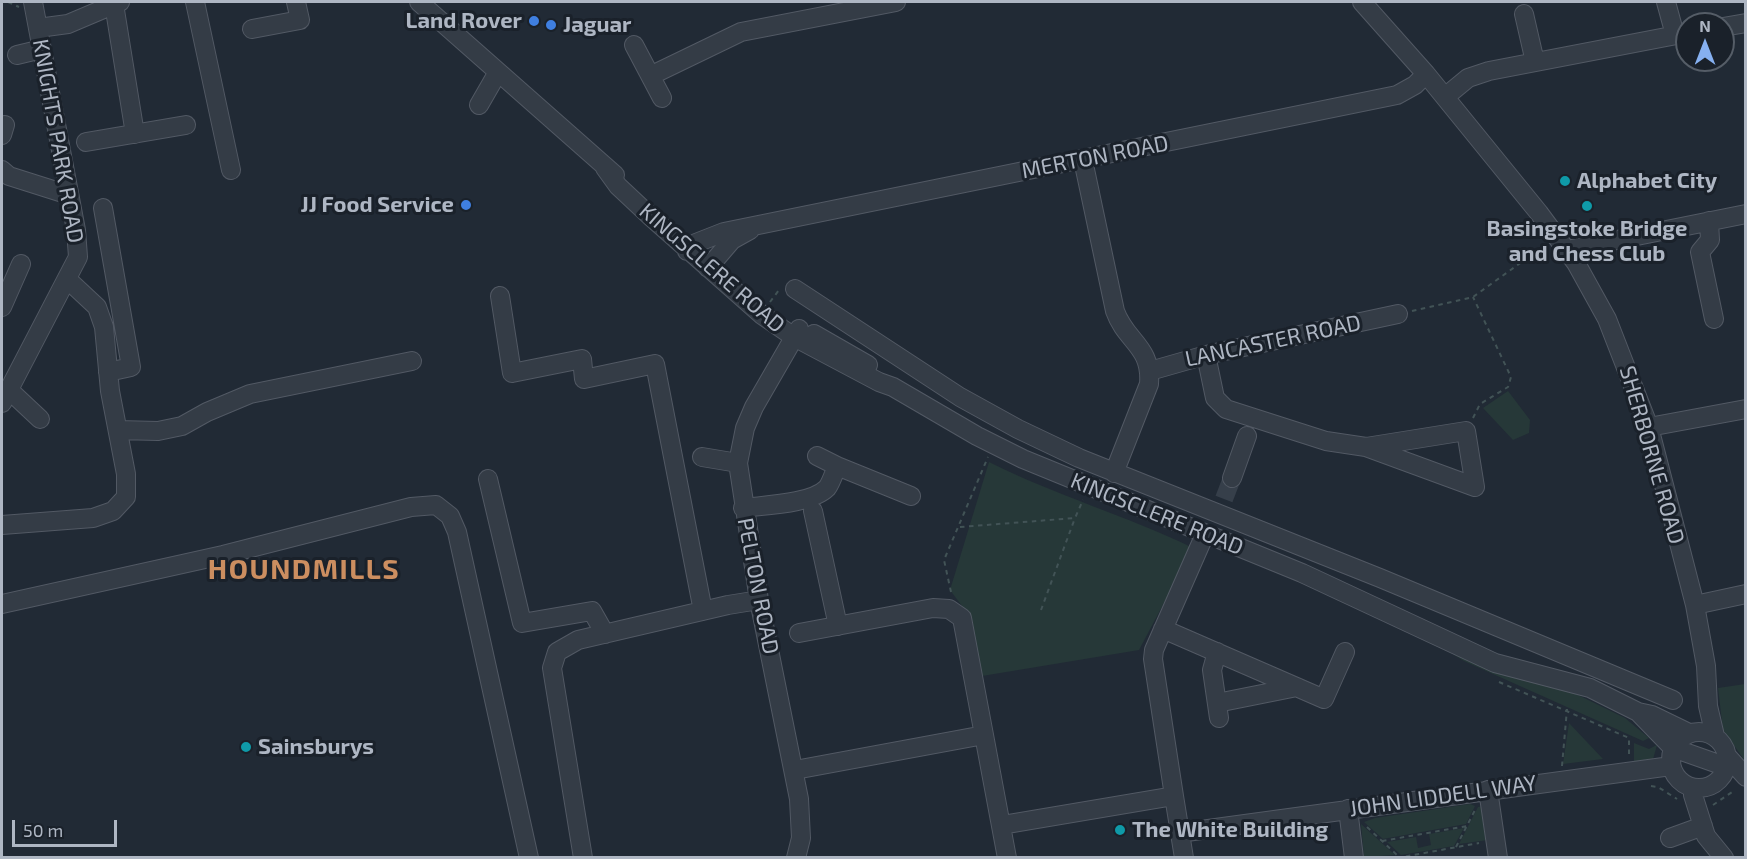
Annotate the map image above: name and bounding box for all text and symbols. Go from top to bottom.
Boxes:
place label: Land Rover [406,8,522,34]
place label: Jaguar [563,12,631,38]
north arrow [1675,12,1735,72]
marker: Land Rover [527,14,541,28]
text: N [1699,16,1711,35]
marker: Jaguar [544,18,558,32]
street label: KNIGHTS PARK ROAD [27,37,89,245]
street label: MERTON ROAD [1019,130,1171,184]
place label: Alphabet City [1577,168,1717,194]
marker: Alphabet City [1558,174,1572,188]
place label: JJ Food Service [301,192,454,218]
marker: JJ Food Service [459,198,473,212]
street label: KINGSCLERE ROAD [634,198,790,338]
marker: Basingstoke Bridge and Chess Club [1580,199,1594,213]
place label: Basingstoke Bridge and Chess Club [1487,216,1687,268]
street label: LANCASTER ROAD [1183,309,1363,373]
street label: SHERBORNE ROAD [1614,363,1690,547]
street label: KINGSCLERE ROAD [1067,467,1247,561]
street label: PELTON ROAD [732,516,784,656]
district label: HOUNDMILLS [208,553,400,587]
place label: Sainsburys [258,734,374,760]
marker: Sainsburys [239,740,253,754]
street label: JOHN LIDDELL WAY [1348,770,1538,822]
scale bar [15,808,120,846]
place label: The White Building [1132,817,1328,843]
text: 50 m [23,819,63,841]
marker: The White Building [1113,823,1127,837]

